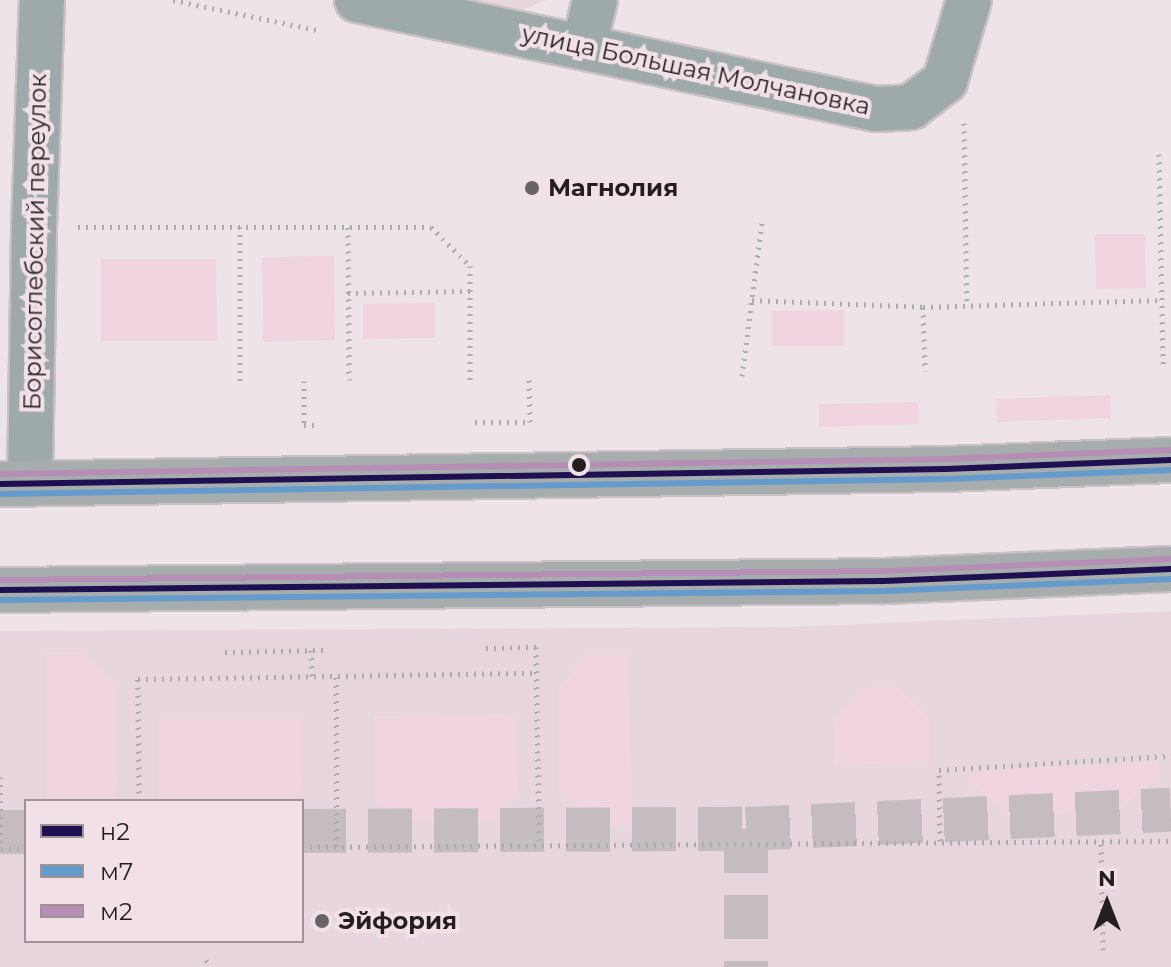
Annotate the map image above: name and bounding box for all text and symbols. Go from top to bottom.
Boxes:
street label: улица Большая Молчановка [519,19,873,121]
street label: Борисоглебский переулок [18,73,52,411]
place label: Магнолия [548,174,678,202]
marker: Магнолия [523,179,541,197]
unlabelled marker [571,457,587,473]
legend [24,799,304,943]
text: н2 [100,817,130,846]
text: м7 [100,857,133,886]
north arrow [1067,863,1147,943]
text: N [1098,865,1116,892]
text: м2 [100,897,133,926]
place label: Эйфория [338,907,457,935]
marker: Эйфория [313,912,331,930]

